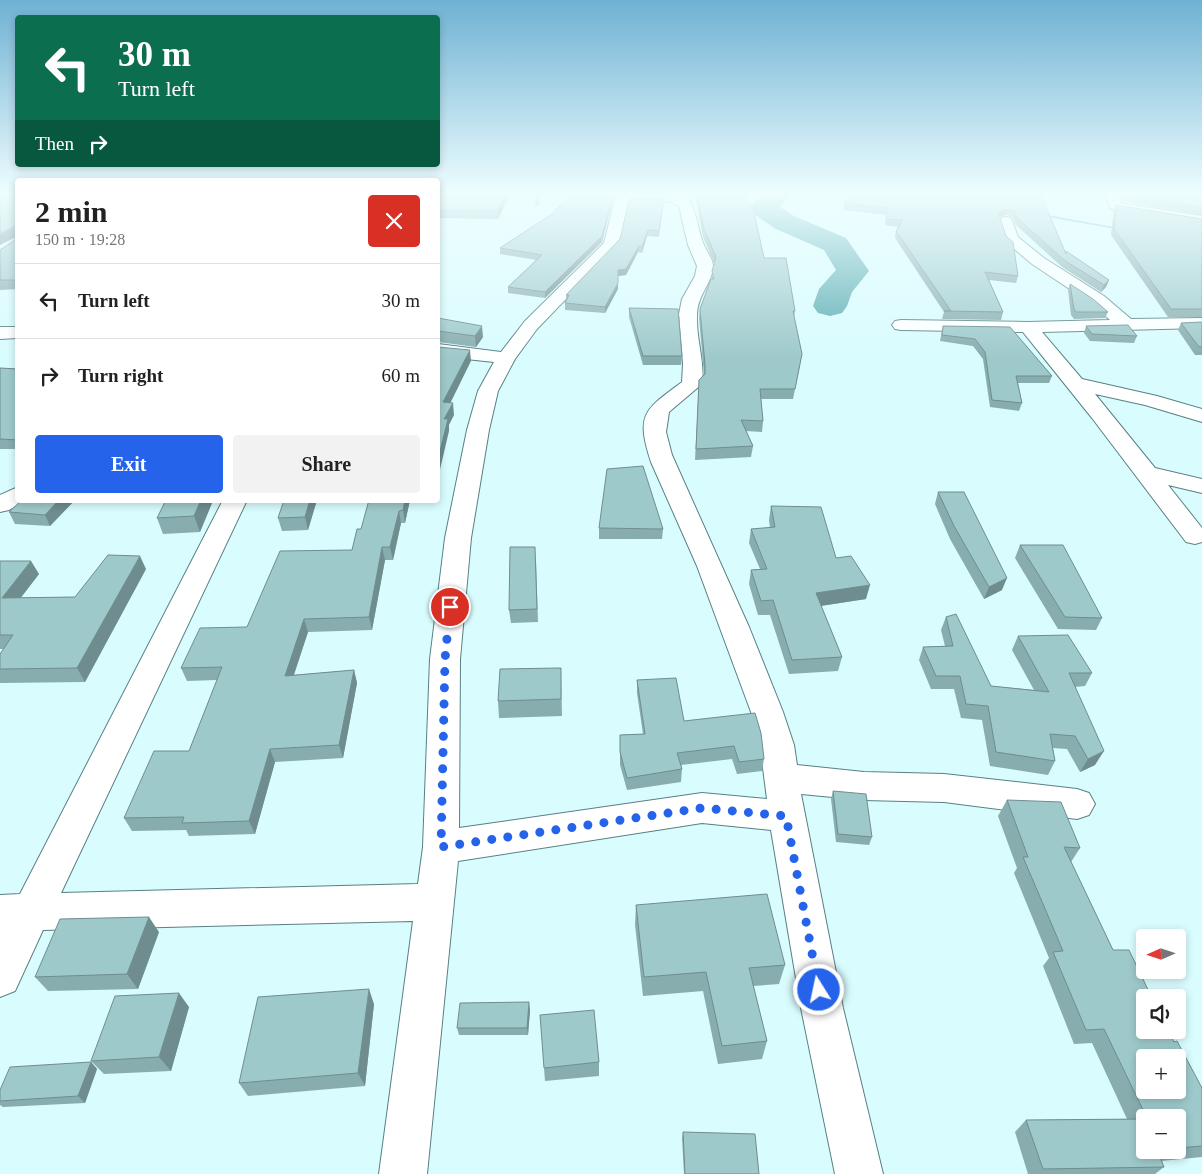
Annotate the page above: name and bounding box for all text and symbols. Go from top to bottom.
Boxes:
icon: left [35,35,100,100]
text: 30 m [118,35,191,74]
text: Turn left [118,76,195,101]
icon: right [84,130,112,158]
text: Then [35,133,74,154]
text: 2 min [35,195,108,228]
button: close [368,195,420,247]
text: 150 m · 19:28 [35,231,125,248]
icon: left [35,287,63,315]
text: Turn left [78,290,150,311]
text: 30 m [381,290,420,311]
icon: right [35,362,63,390]
text: Turn right [78,365,163,386]
text: 60 m [381,365,420,386]
button: Exit [35,435,223,493]
button: Share [233,435,420,493]
pin [429,586,471,628]
icon: arrive [436,593,464,621]
north arrow [1136,929,1186,979]
map controls [1136,929,1186,1159]
position arrow [792,963,844,1015]
button: sound [1136,989,1186,1039]
button: + [1136,1049,1186,1099]
button: − [1136,1109,1186,1159]

